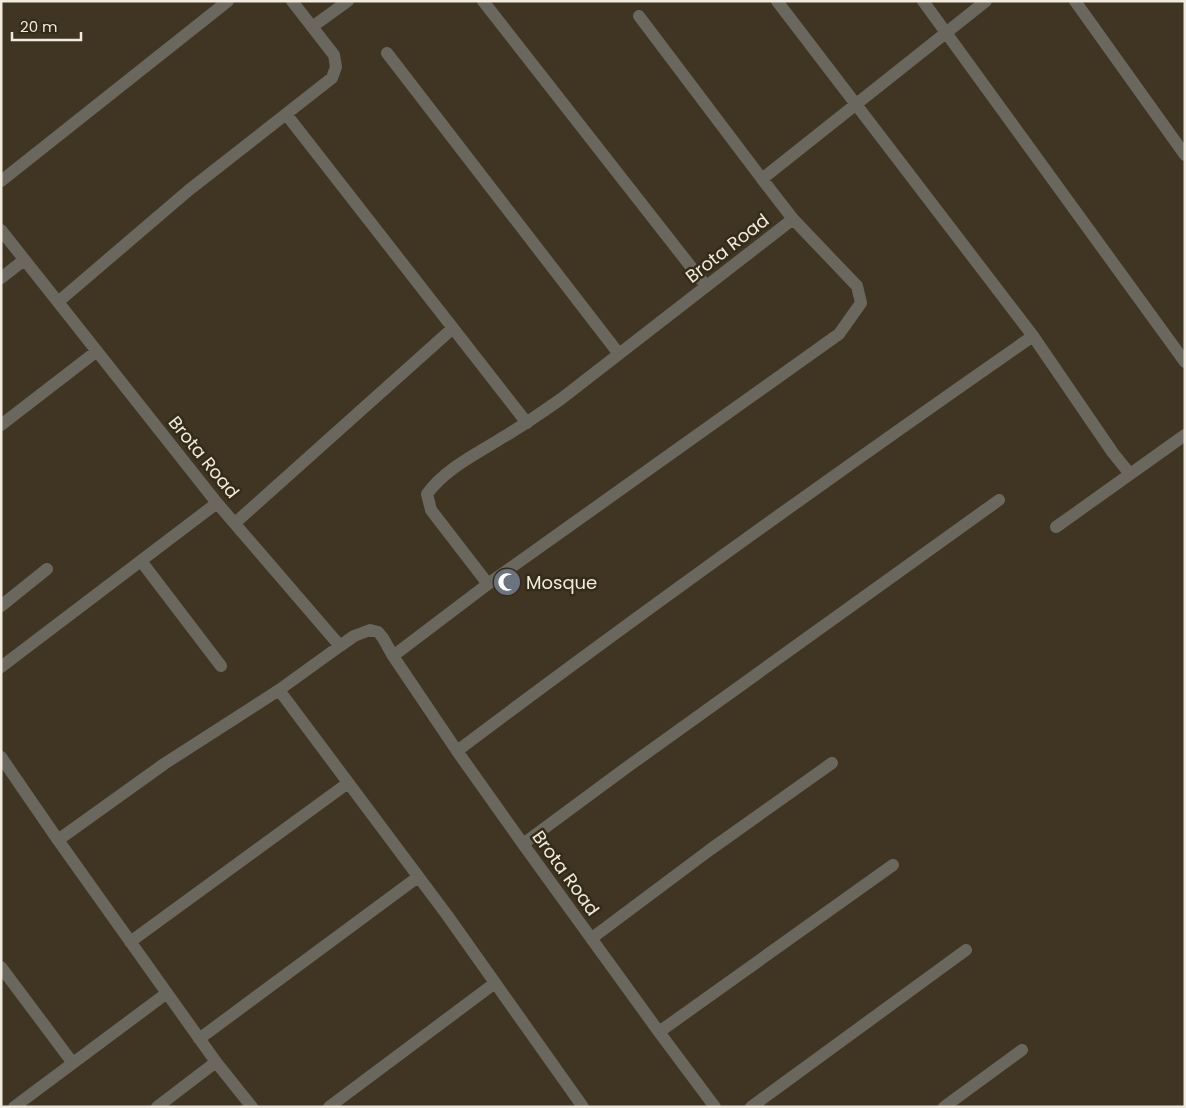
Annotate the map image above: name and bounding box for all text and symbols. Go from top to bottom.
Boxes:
scale bar [12,10,81,42]
text: 20 m [20,16,58,37]
street label: Brota Road [680,207,774,289]
street label: Brota Road [163,410,245,504]
mosque icon: Mosque [492,567,522,597]
place label: Mosque [526,570,597,595]
street label: Brota Road [527,825,605,921]

